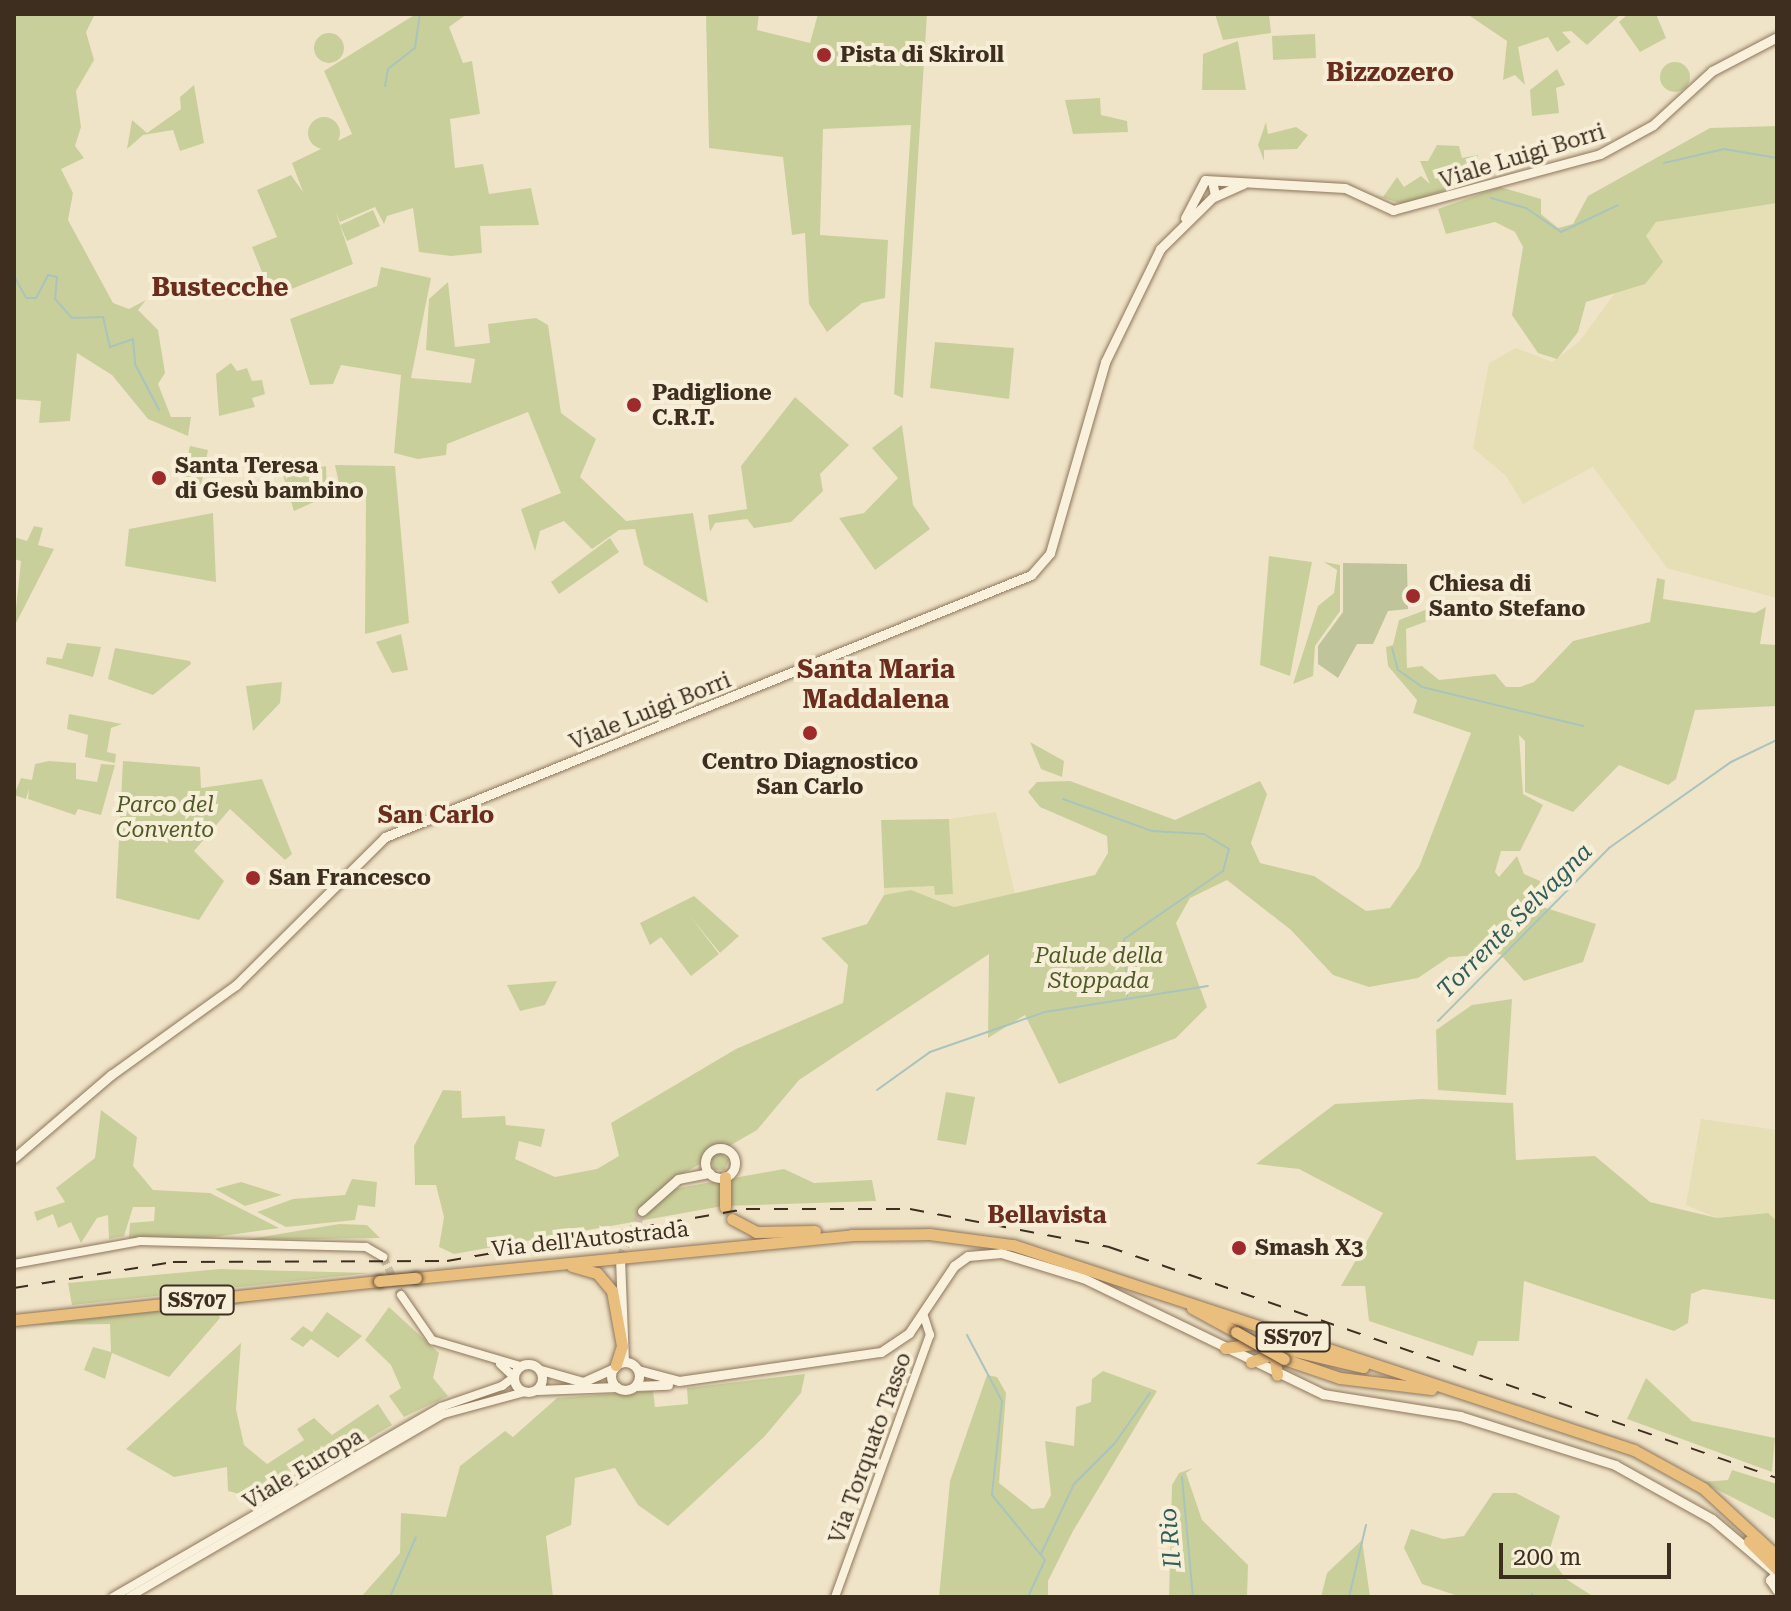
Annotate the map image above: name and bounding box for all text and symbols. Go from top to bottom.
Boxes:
place label: Pista di Skiroll [840,42,1004,68]
marker: Pista di Skiroll [815,46,833,64]
district label: Bizzozero [1326,57,1454,89]
street label: Viale Luigi Borri [1436,118,1608,194]
district label: Bustecche [151,272,289,304]
place label: Padiglione C.R.T. [652,379,772,430]
marker: Padiglione C.R.T. [623,394,645,416]
place label: Santa Teresa di Gesù bambino [175,452,364,504]
marker: Santa Teresa di Gesù bambino [150,469,168,487]
place label: Chiesa di Santo Stefano [1429,570,1585,622]
marker: Chiesa di Santo Stefano [1404,587,1422,605]
district label: Santa Maria Maddalena [797,654,955,716]
street label: Viale Luigi Borri [565,667,735,755]
marker: Centro Diagnostico San Carlo [799,722,821,744]
place label: Centro Diagnostico San Carlo [702,748,918,800]
park label: Parco del Convento [116,791,214,842]
district label: San Carlo [378,802,494,830]
water label: Torrente Selvagna [1431,837,1599,1005]
place label: San Francesco [269,865,431,891]
marker: San Francesco [244,869,262,887]
park label: Palude della Stoppada [1035,942,1163,994]
district label: Bellavista [987,1202,1107,1230]
street label: Via dell'Autostrada [490,1216,690,1262]
place label: Smash X3 [1255,1235,1363,1261]
marker: Smash X3 [1230,1239,1248,1257]
road number: SS707 [159,1284,235,1316]
road number: SS707 [1255,1321,1331,1353]
street label: Via Torquato Tasso [823,1349,917,1547]
street label: Viale Europa [238,1423,368,1515]
water label: Il Rio [1154,1507,1188,1569]
scale bar [1503,1527,1675,1577]
text: 200 m [1513,1543,1581,1571]

